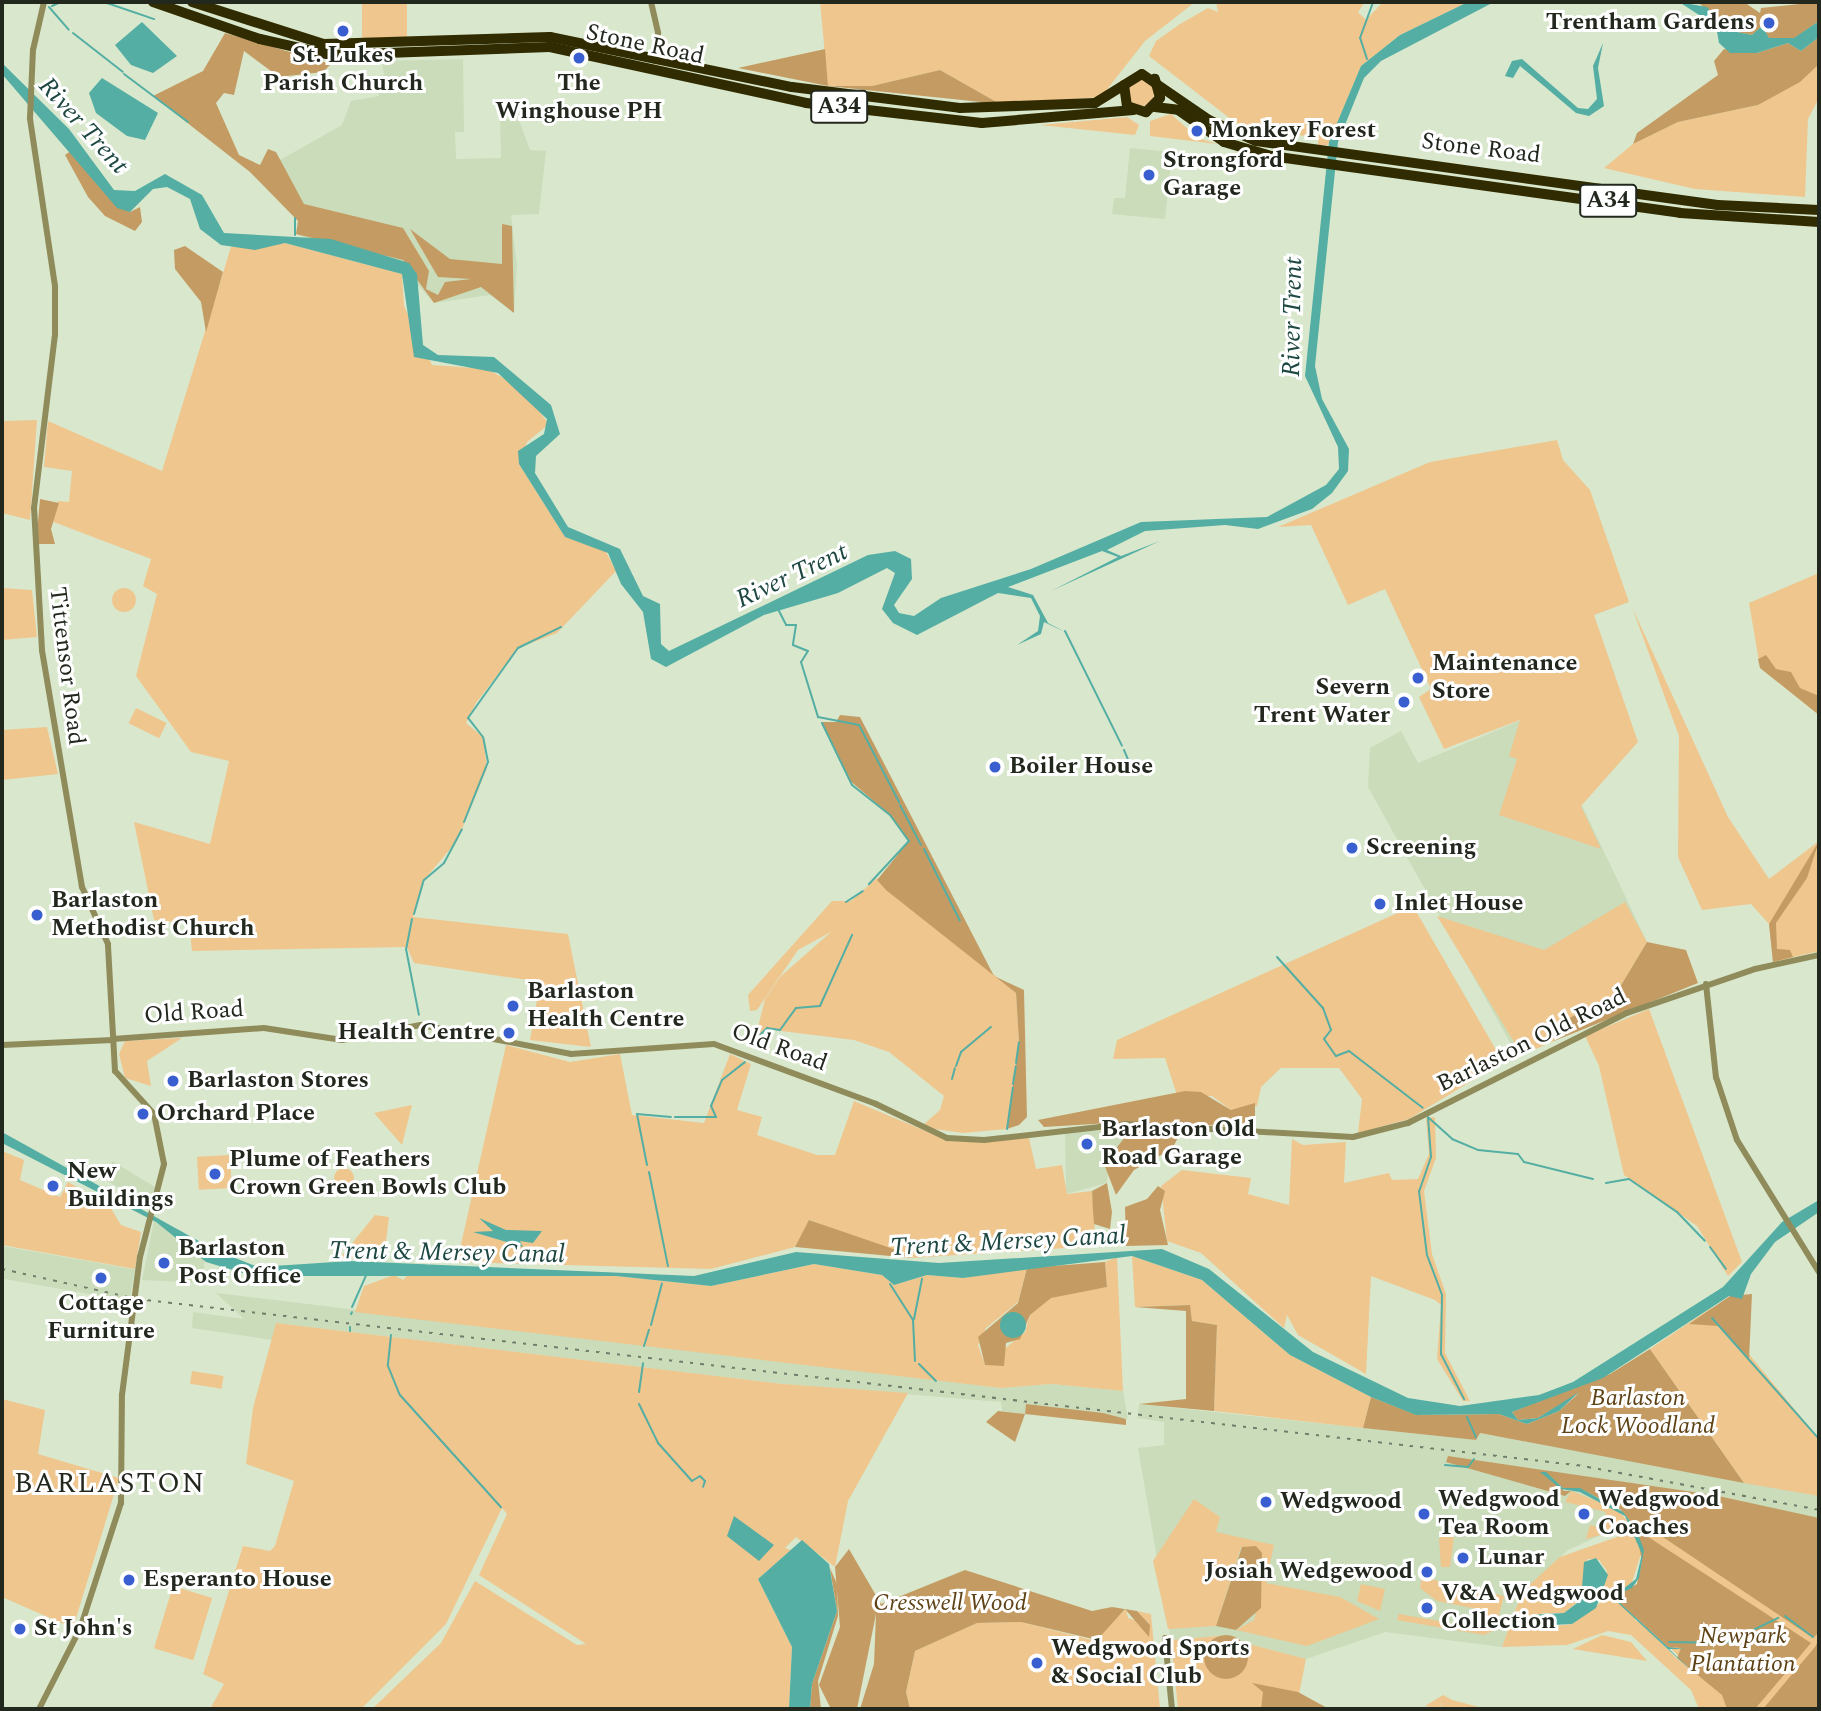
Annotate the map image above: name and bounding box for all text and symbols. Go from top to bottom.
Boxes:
place label: Trentham Gardens [1546,9,1755,37]
marker: Trentham Gardens [1761,15,1777,31]
street label: Stone Road [583,18,707,72]
marker: St. Lukes Parish Church [335,23,351,39]
place label: St. Lukes Parish Church [263,42,423,98]
marker: The Winghouse PH [571,50,587,66]
place label: The Winghouse PH [495,70,663,126]
water label: River Trent [31,71,135,181]
road number: A34 [809,88,869,127]
place label: Monkey Forest [1211,117,1376,145]
marker: Monkey Forest [1189,123,1205,139]
street label: Stone Road [1420,127,1542,171]
place label: Strongford Garage [1163,147,1283,203]
marker: Strongford Garage [1141,167,1157,183]
road number: A34 [1578,182,1638,220]
water label: River Trent [1276,257,1310,377]
water label: River Trent [731,537,853,615]
street label: Tittensor Road [42,585,90,747]
place label: Maintenance Store [1432,650,1577,706]
marker: Maintenance Store [1410,670,1426,686]
place label: Severn Trent Water [1254,674,1390,730]
marker: Severn Trent Water [1396,694,1412,710]
place label: Boiler House [1009,753,1153,781]
marker: Boiler House [987,759,1003,775]
place label: Screening [1366,834,1477,862]
marker: Screening [1344,840,1360,856]
place label: Barlaston Methodist Church [51,887,255,943]
place label: Inlet House [1394,890,1523,918]
marker: Inlet House [1372,896,1388,912]
marker: Barlaston Methodist Church [29,907,45,923]
place label: Barlaston Health Centre [527,978,685,1034]
street label: Barlaston Old Road [1433,983,1631,1099]
street label: Old Road [143,995,245,1031]
marker: Barlaston Health Centre [505,998,521,1014]
street label: Old Road [727,1017,831,1079]
place label: Health Centre [337,1019,495,1047]
marker: Health Centre [501,1025,517,1041]
place label: Barlaston Stores [187,1067,369,1095]
marker: Barlaston Stores [165,1073,181,1089]
place label: Orchard Place [157,1100,315,1128]
marker: Orchard Place [135,1106,151,1122]
place label: Barlaston Old Road Garage [1101,1116,1255,1172]
marker: Barlaston Old Road Garage [1079,1136,1095,1152]
place label: Plume of Feathers Crown Green Bowls Club [229,1146,506,1202]
place label: New Buildings [67,1158,174,1214]
marker: Plume of Feathers Crown Green Bowls Club [207,1166,223,1182]
marker: New Buildings [45,1178,61,1194]
water label: Trent & Mersey Canal [889,1220,1127,1264]
place label: Barlaston Post Office [178,1235,301,1291]
water label: Trent & Mersey Canal [329,1235,565,1271]
marker: Barlaston Post Office [156,1255,172,1271]
marker: Cottage Furniture [93,1270,109,1286]
place label: Cottage Furniture [47,1290,155,1346]
park label: Barlaston Lock Woodland [1561,1385,1715,1441]
district label: BARLASTON [15,1467,205,1501]
place label: Wedgwood Tea Room [1438,1486,1560,1542]
place label: Wedgwood Coaches [1598,1486,1720,1542]
place label: Wedgwood [1280,1488,1402,1516]
marker: Wedgwood [1258,1494,1274,1510]
marker: Wedgwood Tea Room [1416,1506,1432,1522]
marker: Wedgwood Coaches [1576,1506,1592,1522]
place label: Lunar [1477,1544,1544,1572]
marker: Lunar [1455,1550,1471,1566]
place label: Josiah Wedgewood [1204,1558,1413,1586]
marker: Josiah Wedgewood [1419,1564,1435,1580]
place label: Esperanto House [143,1566,332,1594]
marker: Esperanto House [121,1572,137,1588]
place label: V&A Wedgwood Collection [1441,1580,1624,1636]
park label: Cresswell Wood [873,1590,1027,1618]
marker: V&A Wedgwood Collection [1419,1600,1435,1616]
place label: St John's [34,1615,132,1643]
marker: St John's [12,1621,28,1637]
park label: Newpark Plantation [1690,1623,1796,1679]
place label: Wedgwood Sports & Social Club [1051,1635,1250,1691]
marker: Wedgwood Sports & Social Club [1029,1655,1045,1671]

